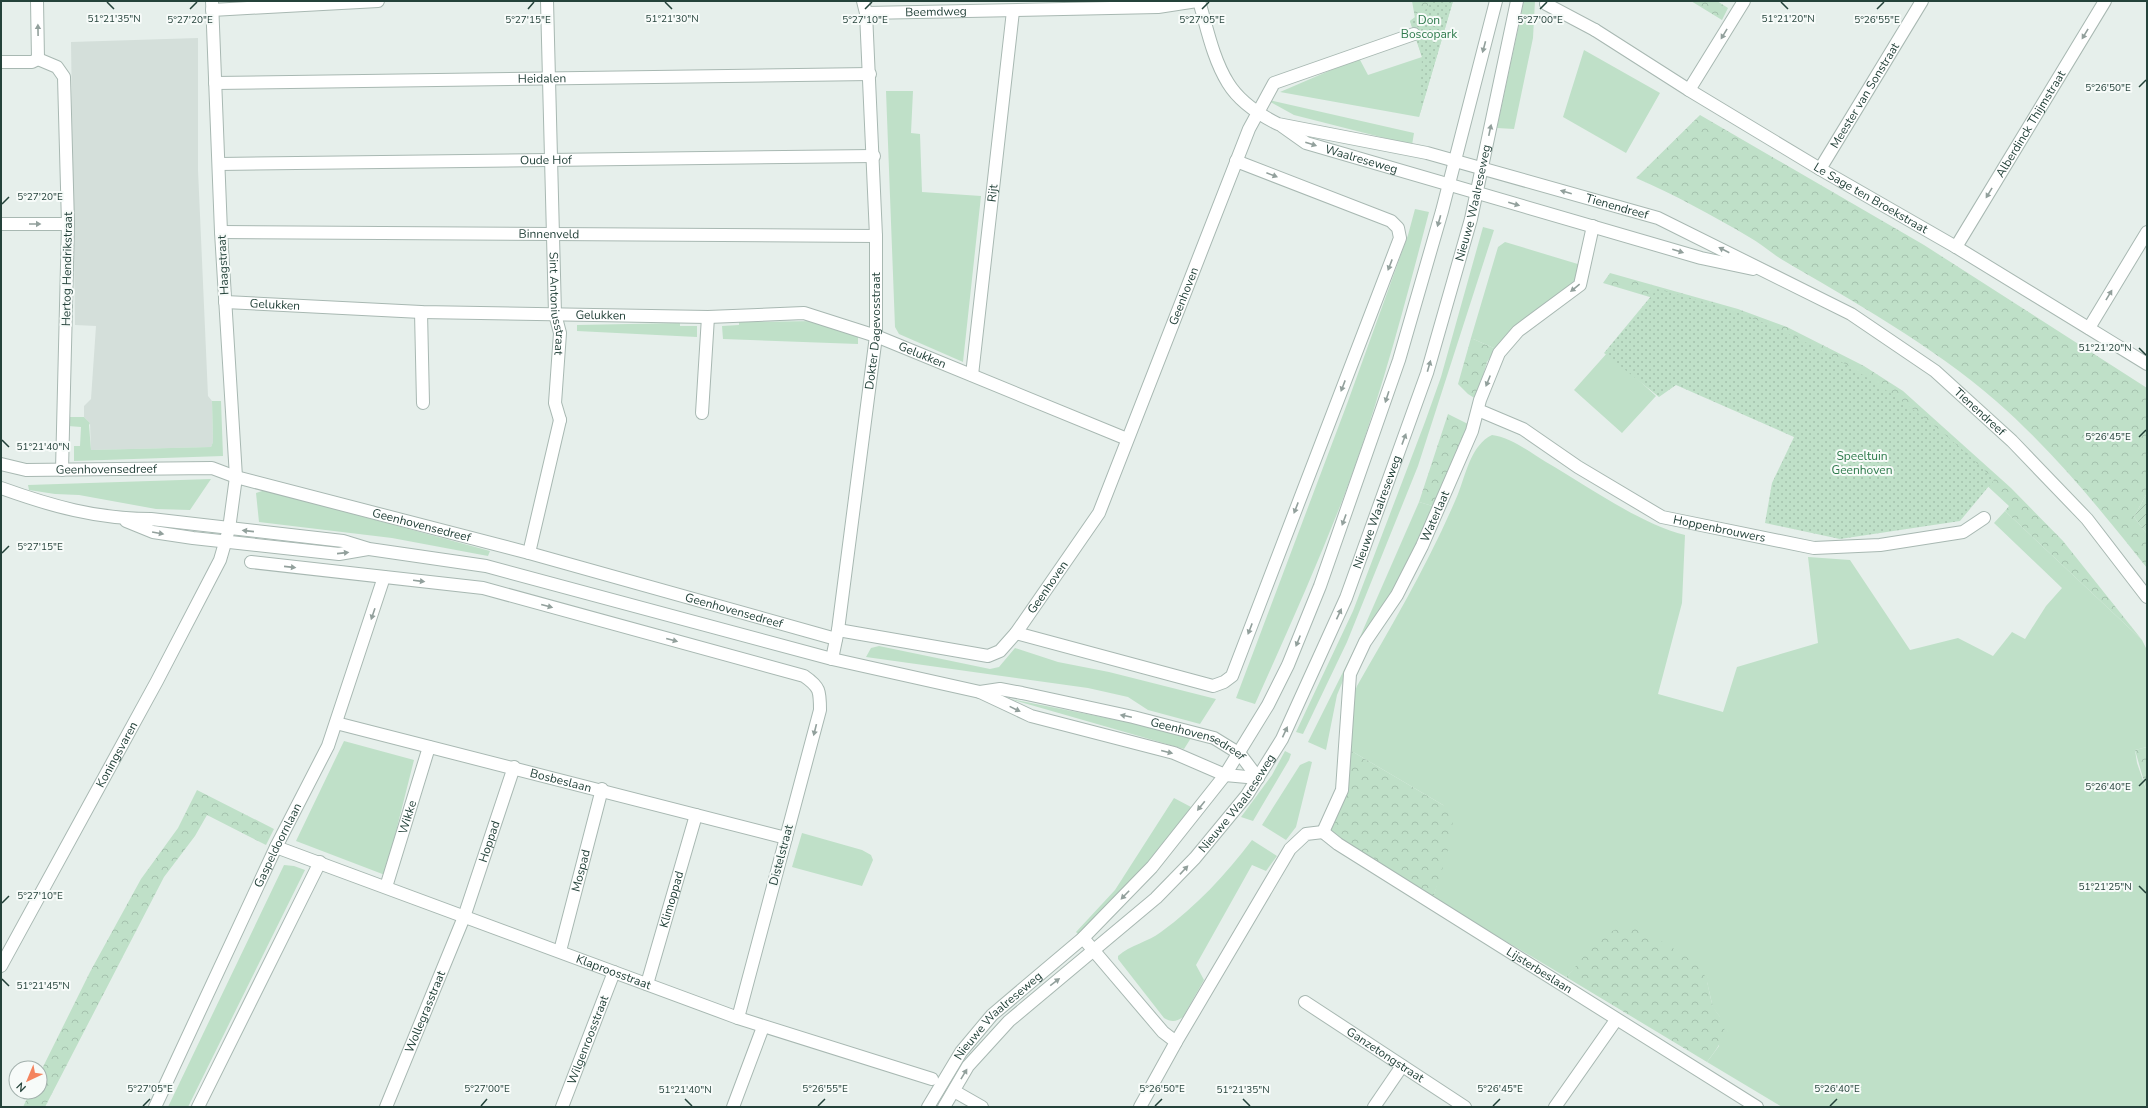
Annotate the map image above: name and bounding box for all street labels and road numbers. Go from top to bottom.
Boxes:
street label: Beemdweg [905,3,967,20]
street label: Meester van Sonstraat [1826,39,1903,151]
street label: Alberdinck Thijmstraat [1992,67,2070,180]
street label: Heidalen [518,70,566,87]
street label: Waalreseweg [1323,141,1400,177]
street label: Nieuwe Waalreseweg [1451,143,1494,263]
street label: Oude Hof [520,152,573,168]
street label: Le Sage ten Broekstraat [1811,159,1931,238]
street label: Rijt [984,183,1002,203]
street label: Tienendreef [1584,190,1651,223]
street label: Hertog Hendrikstraat [58,211,76,326]
street label: Binnenveld [519,226,579,242]
street label: Haagstraat [213,234,233,295]
street label: Sint Antoniusstraat [545,252,568,357]
street label: Geenhoven [1165,265,1202,328]
street label: Dokter Dagevosstraat [861,271,884,390]
street label: Gelukken [249,295,301,314]
street label: Gelukken [575,307,626,324]
street label: Gelukken [896,338,949,372]
street label: Tienendreef [1951,384,2010,440]
street label: Nieuwe Waalreseweg [1349,453,1405,571]
street label: Geenhovensedreef [56,461,158,478]
street label: Waterlaat [1417,487,1453,544]
street label: Geenhovensedreef [370,505,473,546]
street label: Hoppenbrouwers [1672,511,1767,546]
street label: Geenhoven [1024,558,1072,617]
street label: Geenhovensedreef [683,589,786,632]
street label: Geenhovensedreef [1149,714,1250,764]
street label: Koningsvaren [92,719,141,791]
street label: Nieuwe Waalreseweg [1195,751,1279,856]
street label: Bosbeslaan [528,765,593,796]
street label: Wikke [395,798,420,836]
street label: Gaspeldoornlaan [250,800,305,890]
street label: Hoppad [475,818,504,864]
street label: Distelstraat [765,822,797,887]
street label: Mospad [568,848,594,894]
street label: Klimoppad [656,869,687,930]
street label: Lijsterbeslaan [1503,944,1575,997]
street label: Klaproosstraat [574,951,654,993]
street label: Wollegrasstraat [401,968,449,1055]
street label: Nieuwe Waalreseweg [950,968,1045,1063]
street label: Wilgenroosstraat [563,992,613,1087]
street label: Ganzetongstraat [1343,1023,1428,1086]

